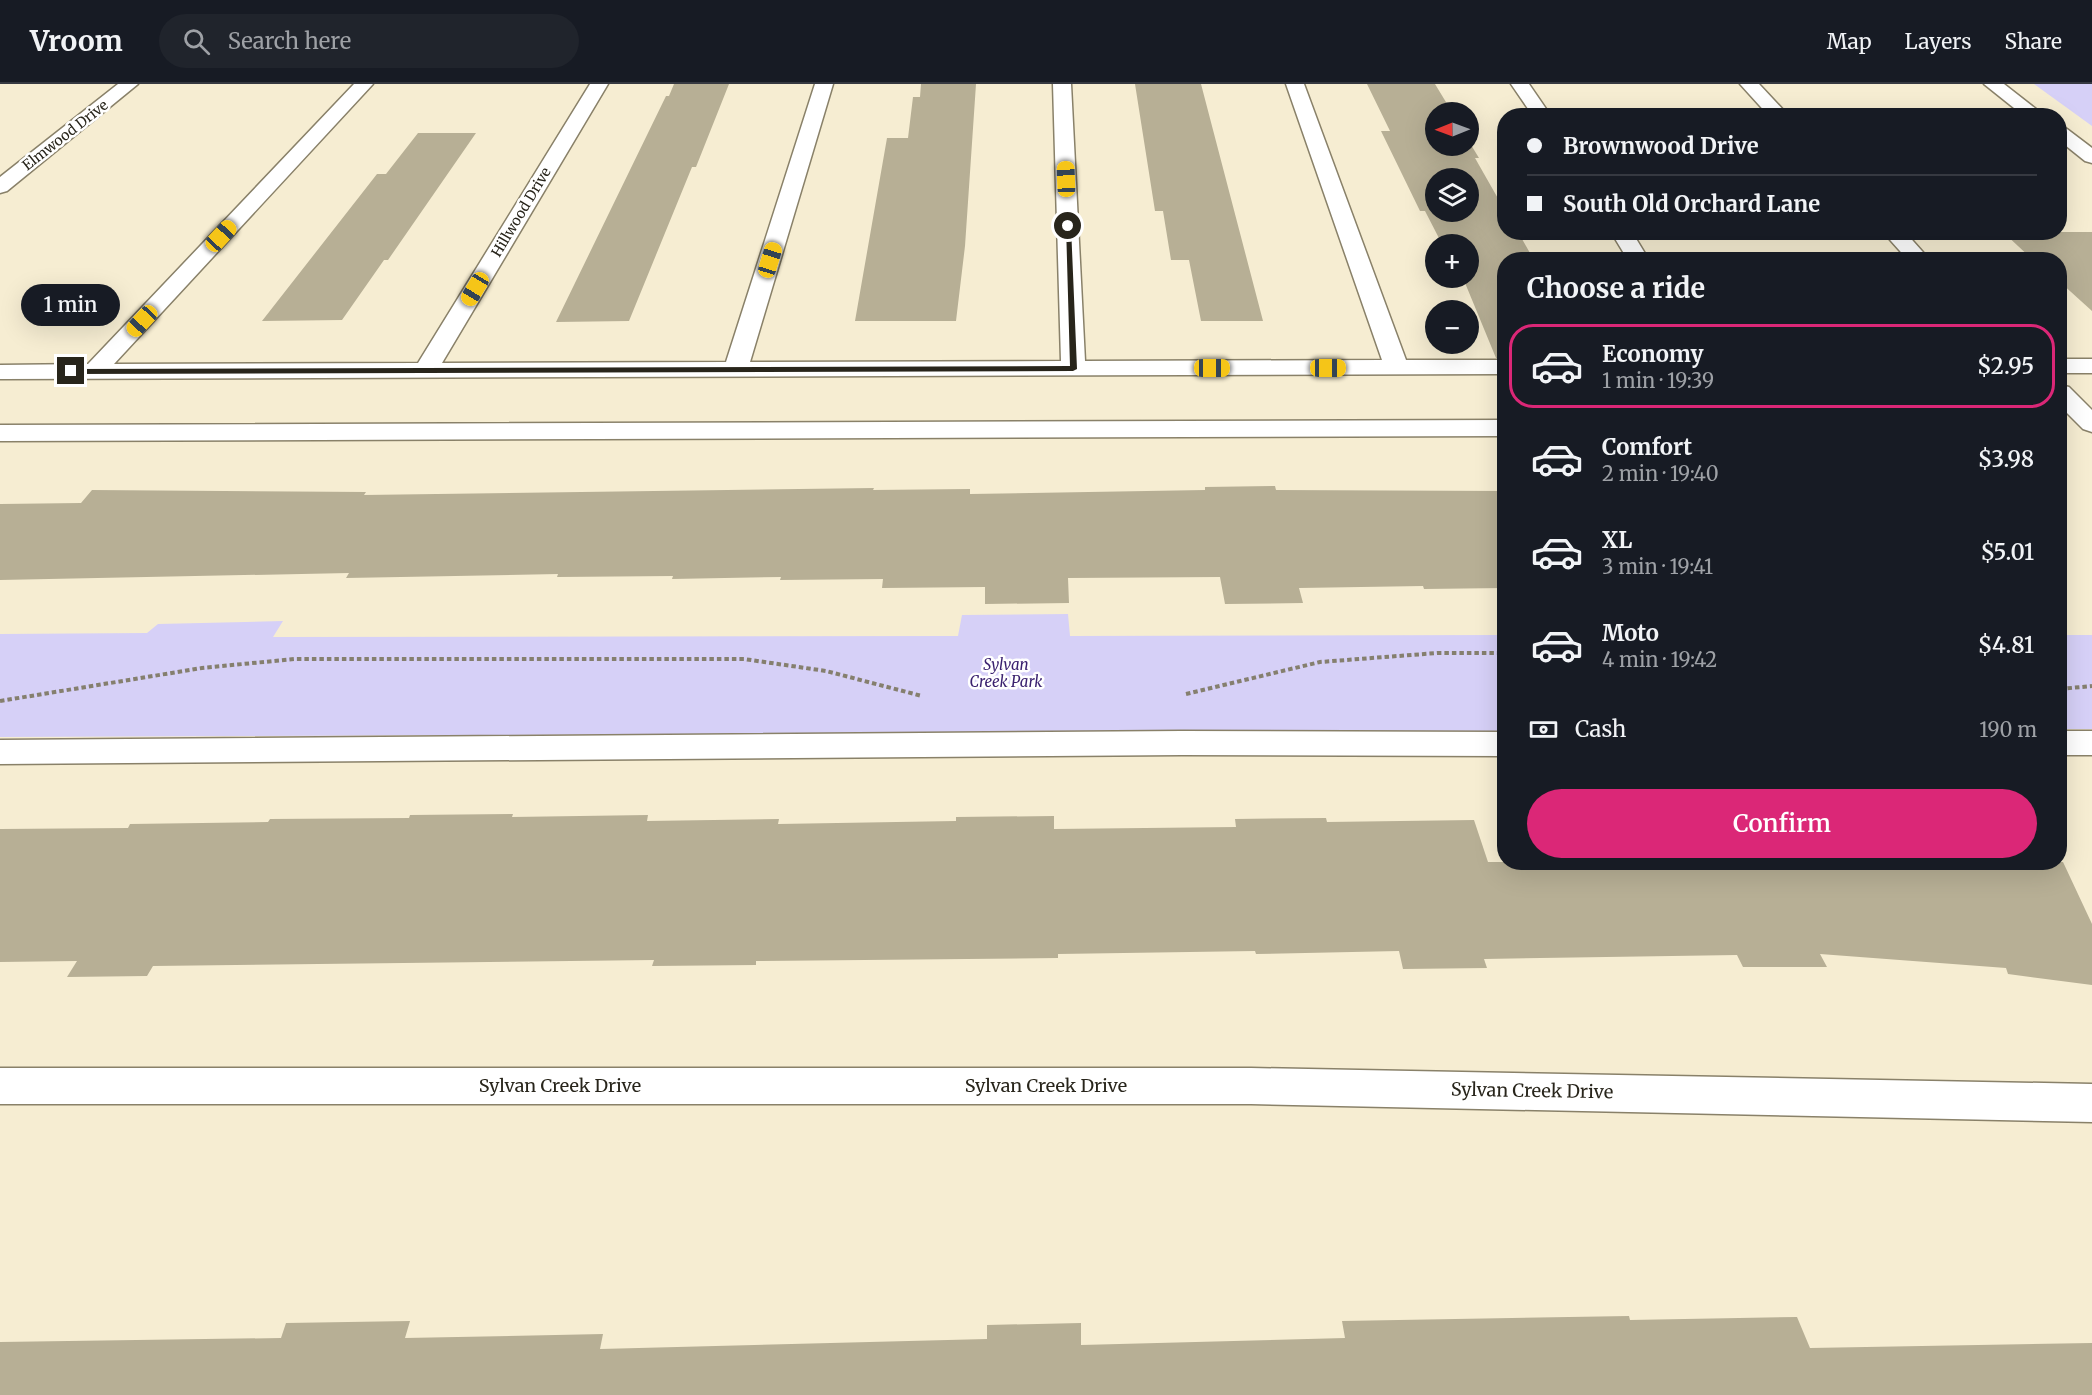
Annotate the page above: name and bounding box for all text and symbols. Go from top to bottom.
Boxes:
search box [159,14,579,68]
text: Vroom [30,23,123,59]
icon: search [180,25,213,58]
text: Search here [228,27,351,55]
text: Map [1827,28,1872,55]
text: Layers [1905,28,1972,55]
text: Share [2005,28,2062,55]
street label: Elmwood Drive [19,96,111,174]
north arrow [1425,102,1479,156]
map controls [1425,102,1479,354]
text: Brownwood Drive [1563,132,1759,160]
car [1056,161,1076,197]
street label: Hillwood Drive [487,164,555,260]
button: layers [1425,168,1479,222]
text: South Old Orchard Lane [1563,190,1820,218]
route start [1054,212,1081,239]
car [202,217,240,255]
button: + [1425,234,1479,288]
car [756,240,784,280]
car [458,269,492,309]
text: Choose a ride [1527,271,1705,305]
callout: 1 min [22,284,121,326]
text: 1 min [44,292,97,317]
button: − [1425,300,1479,354]
car [123,302,161,340]
icon: car [1530,339,1584,393]
text: Economy [1602,340,1703,368]
text: $2.95 [1977,352,2034,380]
route end [57,357,84,384]
car [1194,359,1230,377]
car [1310,359,1346,377]
text: 1 min · 19:39 [1602,368,1714,393]
icon: car [1530,432,1584,486]
text: Comfort [1602,433,1692,461]
text: $3.98 [1978,445,2034,473]
text: 2 min · 19:40 [1602,461,1719,486]
icon: car [1530,525,1584,579]
text: XL [1602,526,1632,554]
text: $5.01 [1980,538,2034,566]
text: 3 min · 19:41 [1602,554,1713,579]
icon: car [1530,618,1584,672]
text: Moto [1602,619,1659,647]
text: $4.81 [1978,631,2034,659]
text: 4 min · 19:42 [1602,647,1717,672]
park label: Sylvan Creek Park [970,655,1043,691]
icon: cash [1527,713,1560,746]
text: Cash [1575,715,1626,743]
text: 190 m [1979,717,2037,742]
button: Confirm [1527,789,2037,858]
street label: Sylvan Creek Drive [479,1074,641,1097]
street label: Sylvan Creek Drive [965,1074,1127,1097]
street label: Sylvan Creek Drive [1451,1078,1613,1103]

